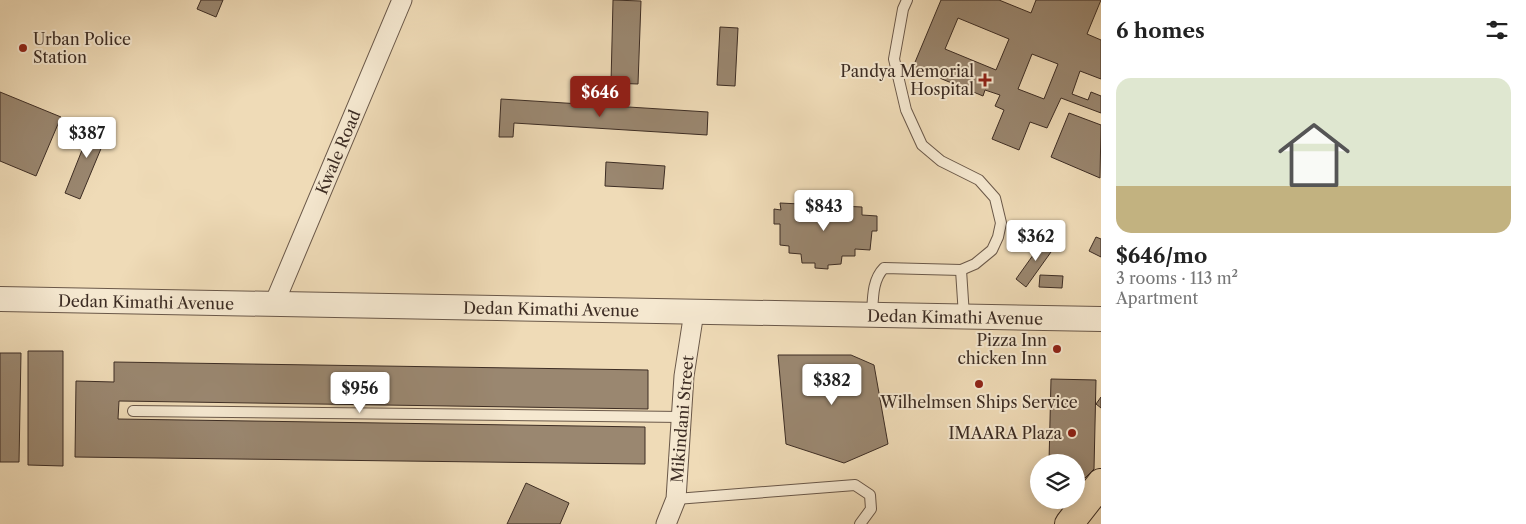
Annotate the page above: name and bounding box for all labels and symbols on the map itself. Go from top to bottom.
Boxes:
place label: Urban Police Station [33,29,131,67]
marker: Urban Police Station [17,42,29,54]
place label: Pandya Memorial Hospital [840,61,974,99]
marker: Pandya Memorial Hospital [978,73,992,87]
pin: $646 [570,76,630,118]
street label: Kwale Road [311,107,365,197]
pin: $387 [57,116,117,159]
pin: $843 [794,190,854,232]
pin: $362 [1006,220,1066,262]
street label: Dedan Kimathi Avenue [58,290,234,314]
street label: Dedan Kimathi Avenue [463,297,639,321]
street label: Dedan Kimathi Avenue [867,305,1043,329]
place label: Pizza Inn chicken Inn [957,330,1047,368]
marker: Pizza Inn chicken Inn [1051,343,1063,355]
street label: Mikindani Street [666,354,698,484]
pin: $382 [802,364,862,406]
pin: $956 [330,372,390,414]
marker: Wilhelmsen Ships Service [973,378,985,390]
place label: Wilhelmsen Ships Service [879,392,1078,412]
place label: IMAARA Plaza [948,423,1063,443]
marker: IMAARA Plaza [1066,427,1078,439]

